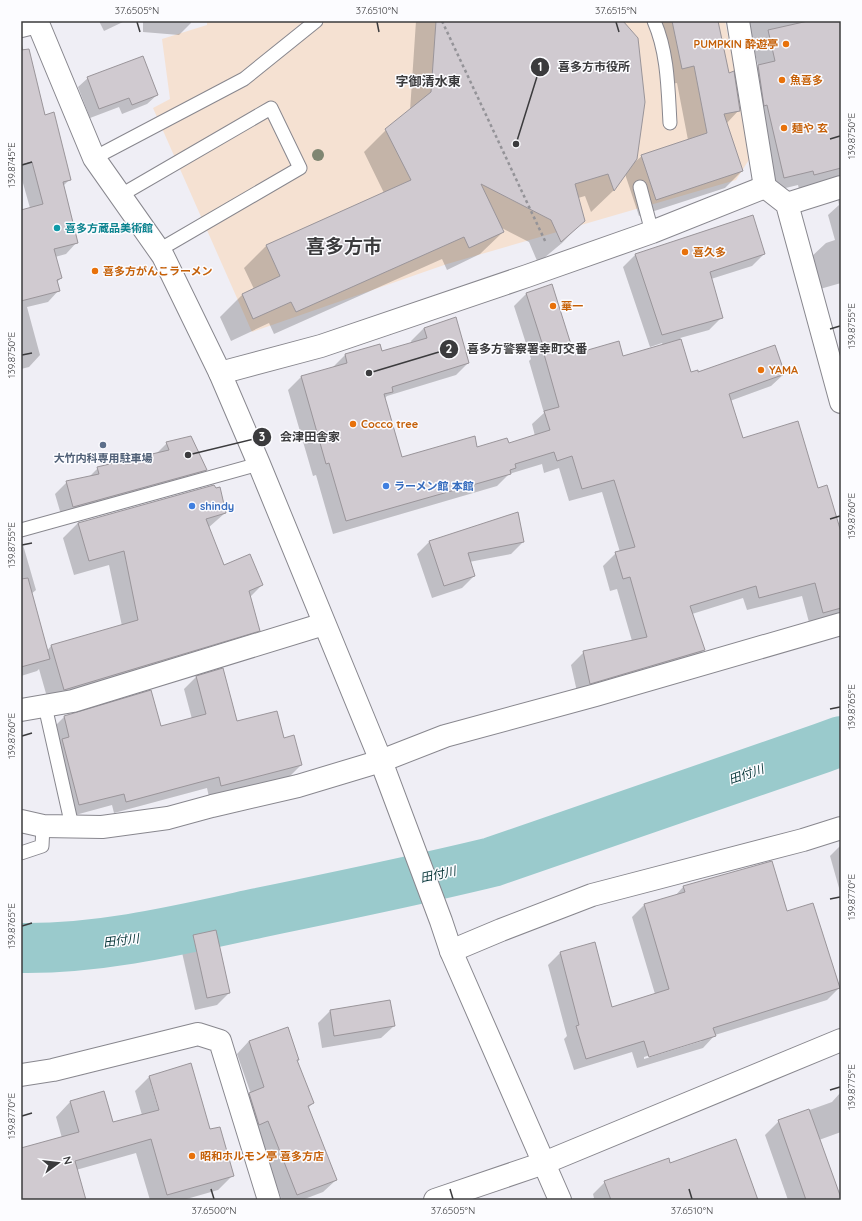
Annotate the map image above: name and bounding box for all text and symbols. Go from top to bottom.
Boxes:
text: 37.6505°N [115,4,159,17]
text: 37.6510°N [356,4,398,17]
text: 37.6515°N [595,4,637,17]
place label: PUMPKIN 酔遊亭 [694,37,778,51]
marker: PUMPKIN 酔遊亭 [781,39,791,49]
callout: 喜多方市役所 [530,55,638,79]
text: 1 [538,59,542,74]
text: 喜多方市役所 [558,59,630,74]
district label: 字御清水東 [395,73,461,89]
place label: 魚喜多 [790,73,823,87]
marker: 魚喜多 [777,75,787,85]
text: 139.8750°E [845,112,858,159]
place label: 麺や 玄 [791,121,828,135]
marker: 麺や 玄 [779,123,789,133]
text: 139.8745°E [5,142,18,188]
place label: 喜多方蔵品美術館 [65,221,153,235]
marker: 喜多方蔵品美術館 [52,223,62,233]
district label: 喜多方市 [306,234,382,258]
place label: 喜久多 [693,245,726,259]
marker: 喜久多 [680,247,690,257]
place label: 喜多方がんこラーメン [103,264,213,278]
marker: 喜多方がんこラーメン [90,266,100,276]
place label: 華一 [561,299,583,313]
marker: 華一 [548,301,558,311]
text: 139.8755°E [845,303,858,349]
text: 139.8750°E [5,331,18,378]
callout: 喜多方警察署幸町交番 [439,337,595,361]
text: 2 [446,341,453,356]
text: 喜多方警察署幸町交番 [467,341,588,356]
place label: YAMA [769,363,798,377]
marker: YAMA [756,365,766,375]
place label: Cocco tree [361,417,419,431]
marker: Cocco tree [348,419,358,429]
callout: 会津田舎家 [252,425,348,449]
text: 3 [259,429,265,444]
text: 会津田舎家 [280,429,340,444]
marker: 大竹内科専用駐車場 [98,440,108,450]
place label: 大竹内科専用駐車場 [54,451,153,465]
place label: ラーメン館 本館 [394,479,474,493]
marker: ラーメン館 本館 [381,481,391,491]
text: 139.8760°E [845,493,858,539]
place label: shindy [200,499,234,513]
marker: shindy [187,501,197,511]
text: 139.8755°E [5,522,18,568]
text: 139.8765°E [845,684,858,730]
text: 139.8760°E [5,713,18,759]
water label: 田付川 [727,760,767,787]
water label: 田付川 [419,863,459,885]
text: 139.8770°E [845,874,858,920]
text: 139.8765°E [5,903,18,949]
water label: 田付川 [102,930,142,950]
text: 139.8775°E [845,1064,858,1110]
text: 139.8770°E [5,1093,18,1139]
north arrow [38,1143,78,1183]
place label: 昭和ホルモン亭 喜多方店 [200,1149,324,1163]
marker: 昭和ホルモン亭 喜多方店 [187,1151,197,1161]
text: N [60,1155,75,1166]
text: 37.6500°N [192,1204,236,1217]
text: 37.6505°N [431,1204,475,1217]
text: 37.6510°N [671,1204,713,1217]

